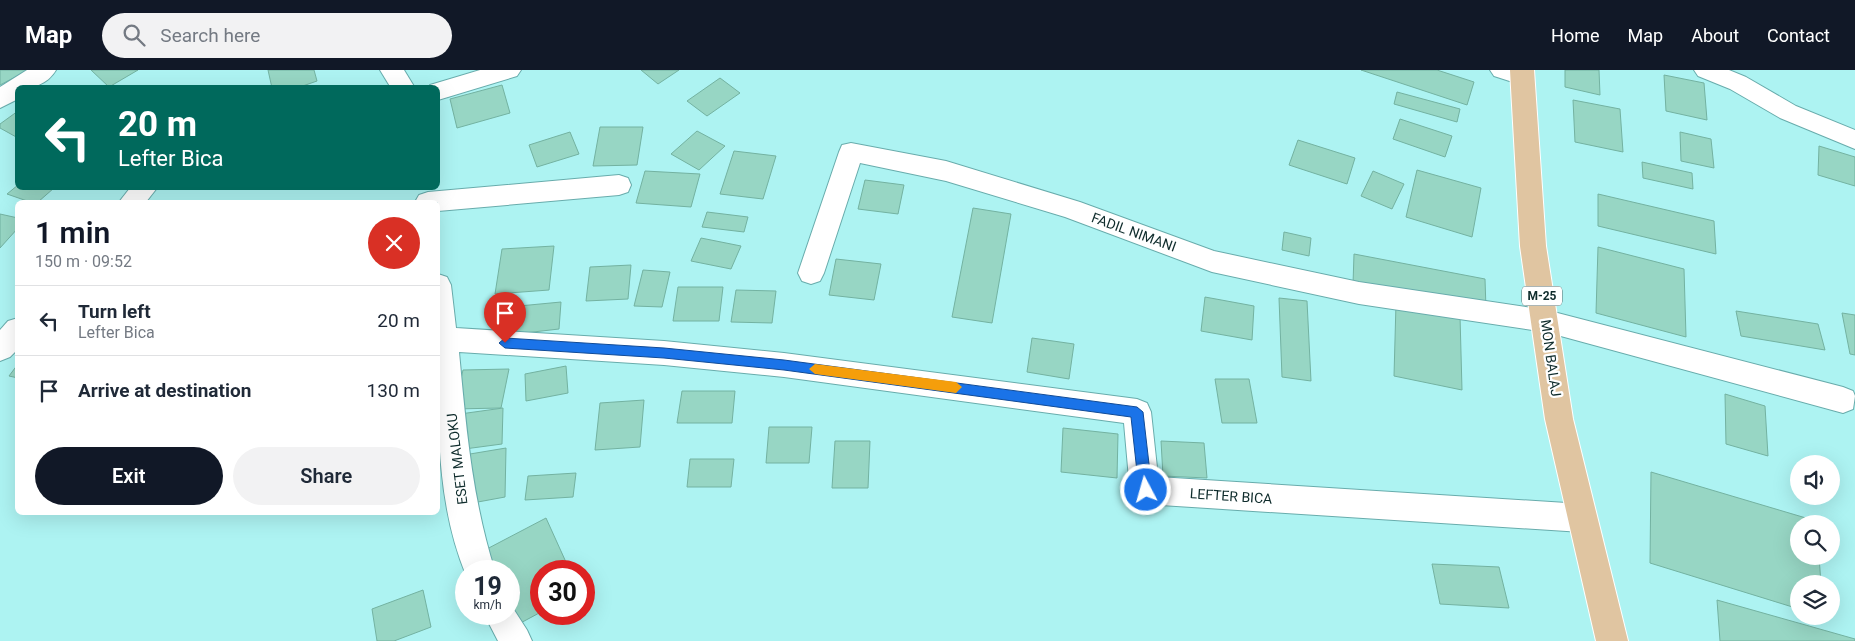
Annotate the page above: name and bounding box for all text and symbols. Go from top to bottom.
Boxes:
search box [102,13,452,58]
text: Map [25,21,72,49]
icon: search [120,21,148,49]
text: Search here [160,24,260,47]
text: Home [1551,25,1600,46]
text: Map [1628,25,1663,46]
text: About [1691,25,1739,46]
text: Contact [1767,25,1830,46]
text: 20 m [118,104,197,145]
icon: left [35,105,100,170]
text: Lefter Bica [118,146,223,171]
street label: FADIL NIMANI [1090,209,1178,255]
text: 1 min [35,215,110,250]
button: close [368,217,420,269]
text: 150 m · 09:52 [35,252,132,271]
road number: M-25 [1522,287,1562,306]
pin [484,292,526,343]
icon: arrive [491,299,519,327]
text: Turn left [78,300,151,323]
icon: left [35,307,63,335]
text: 20 m [377,309,420,332]
street label: MON BALAJ [1538,318,1564,398]
text: Lefter Bica [78,323,155,342]
icon: arrive [35,377,63,405]
text: Arrive at destination [78,379,251,402]
text: 130 m [367,379,420,402]
street label: ESET MALOKU [443,412,471,506]
button: Exit [35,447,223,505]
button: Share [233,447,420,505]
map controls [1790,455,1840,625]
button: sound [1790,455,1840,505]
position arrow [1119,463,1171,515]
street label: LEFTER BICA [1189,485,1273,507]
button: search [1790,515,1840,565]
speed limit sign: 30 [530,560,595,625]
text: 19 [473,572,502,601]
button: layers [1790,575,1840,625]
text: km/h [473,598,502,612]

